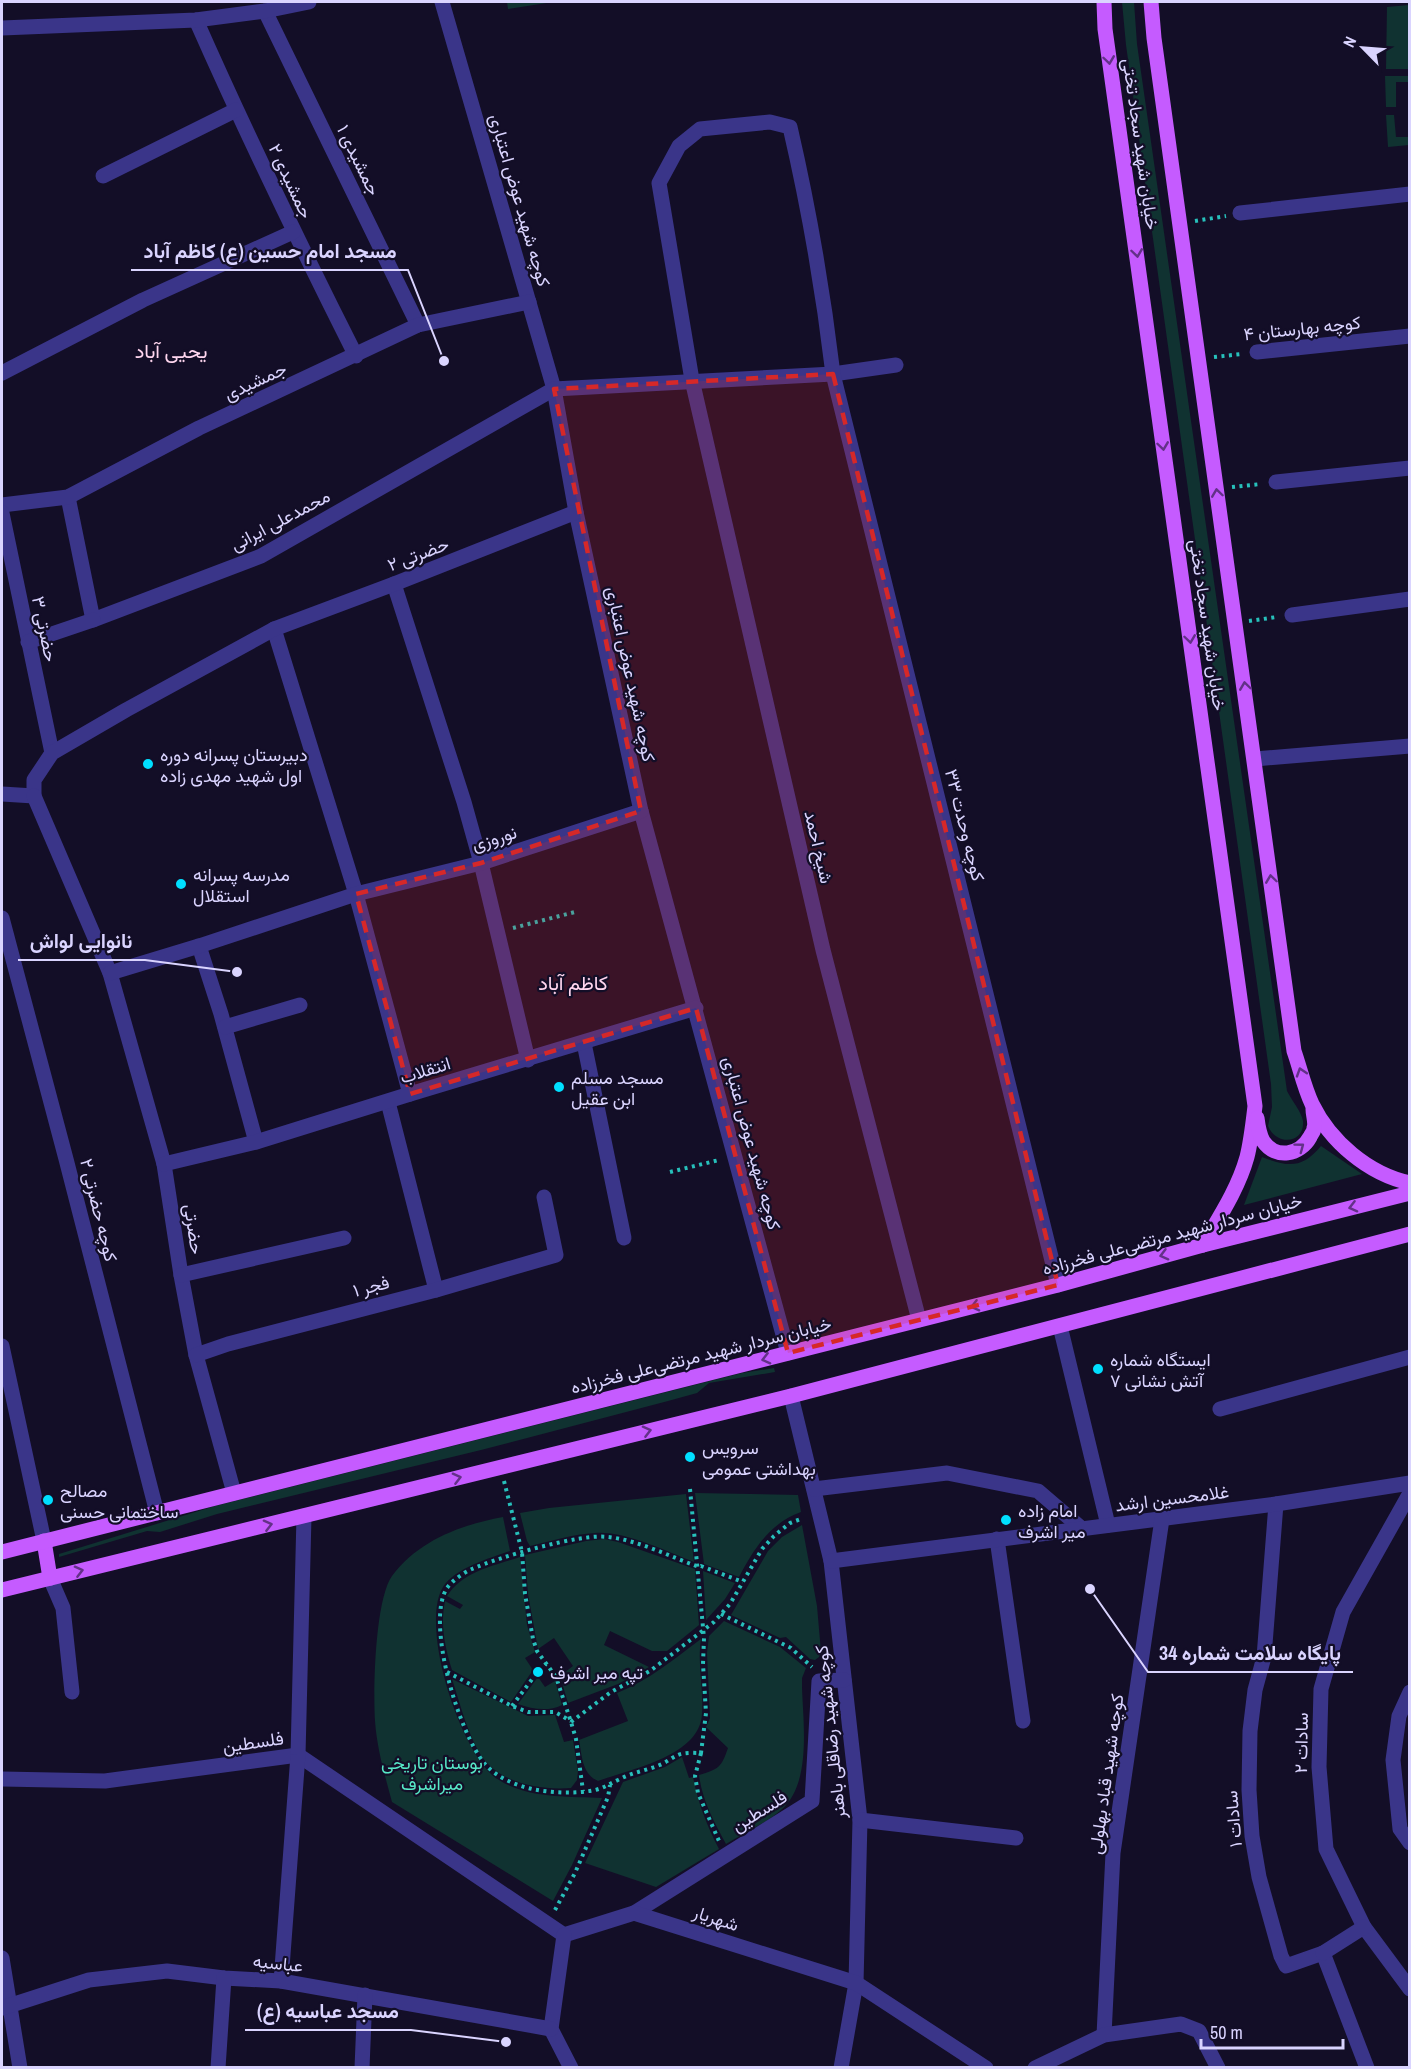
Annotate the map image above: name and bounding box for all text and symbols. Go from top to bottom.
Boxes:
north arrow [1333,18,1393,78]
text: N [1337,33,1361,51]
one-way arrow [1103,55,1115,64]
street label: خیابان شهید سجاد تختی [1117,57,1165,231]
street label: کوچه شهید عوض اعتباری [483,111,557,289]
street label: جمشیدی ۱ [331,121,387,199]
street label: جمشیدی ۲ [263,140,319,222]
callout: مسجد امام حسین (ع) کاظم آباد [131,232,408,270]
text: مسجد امام حسین (ع) کاظم آباد [144,237,397,265]
one-way arrow [1130,248,1142,257]
street label: کوچه بهارستان ۴ [1242,309,1362,347]
district label: یحیی آباد [135,337,207,364]
street label: جمشیدی [220,356,290,406]
one-way arrow [1157,441,1169,451]
street label: محمدعلی ایرانی [226,483,334,557]
one-way arrow [1212,488,1224,498]
street label: حضرتی ۲ [384,531,452,577]
street label: خیابان شهید سجاد تختی [1184,538,1232,712]
street label: کوچه شهید عوض اعتباری [600,584,662,764]
street label: حضرتی ۳ [26,594,64,664]
one-way arrow [1184,634,1196,644]
one-way arrow [1239,682,1251,691]
place label: دبیرستان پسرانه دوره اول شهید مهدی زاده [160,742,308,788]
marker: دبیرستان پسرانه دوره اول شهید مهدی زاده [141,757,155,771]
street label: کوچه وحدت ۳۳ [939,766,991,884]
street label: شیخ احمد [798,808,840,886]
street label: نوروزی [468,819,520,857]
place label: مدرسه پسرانه استقلال [193,862,290,908]
one-way arrow [1265,875,1278,884]
marker: مدرسه پسرانه استقلال [174,877,188,891]
callout: نانوایی لواش [18,922,145,960]
text: نانوایی لواش [30,927,132,954]
district label: کاظم آباد [538,969,608,996]
street label: انتقلاب [397,1050,453,1090]
street label: کوچه شهید عوض اعتباری [717,1053,787,1233]
place label: مسجد مسلم ابن عقیل [571,1065,664,1111]
one-way arrow [1296,1067,1308,1078]
marker: مسجد مسلم ابن عقیل [552,1080,566,1094]
one-way arrow [1293,1143,1304,1154]
street label: کوچه حضرتی ۲ [74,1156,124,1264]
street label: خیابان سردار شهید مرتضی‌علی فخرزاده [1039,1187,1305,1281]
one-way arrow [1348,1199,1358,1212]
street label: حضرتی [178,1202,210,1256]
one-way arrow [1159,1248,1169,1261]
street label: فجر ۱ [350,1269,392,1303]
one-way arrow [971,1298,981,1311]
street label: خیابان سردار شهید مرتضی‌علی فخرزاده [568,1310,834,1400]
place label: ایستگاه شماره ۷ آتش نشانی [1110,1347,1211,1393]
one-way arrow [761,1351,771,1364]
marker: ایستگاه شماره ۷ آتش نشانی [1091,1362,1105,1376]
one-way arrow [642,1426,652,1439]
place label: سرویس بهداشتی عمومی [702,1435,816,1481]
marker: سرویس بهداشتی عمومی [683,1450,697,1464]
one-way arrow [452,1473,462,1486]
place label: مصالح ساختمانی حسنی [60,1478,178,1524]
street label: غلامحسین ارشد [1114,1479,1230,1517]
marker: مصالح ساختمانی حسنی [41,1493,55,1507]
place label: امام زاده میر اشرف [1018,1498,1086,1544]
marker: امام زاده میر اشرف [999,1513,1013,1527]
one-way arrow [263,1519,273,1532]
one-way arrow [74,1566,84,1579]
callout: پایگاه سلامت شماره 34 [1148,1634,1353,1672]
text: پایگاه سلامت شماره 34 [1159,1639,1341,1667]
street label: کوچه شهید رضاقلی باهنر [808,1644,852,1821]
place label: تپه میر اشرف [550,1660,643,1685]
marker: تپه میر اشرف [531,1665,545,1679]
street label: کوچه شهید قباد بهلولی [1082,1692,1130,1856]
street label: سادات ۲ [1288,1712,1314,1774]
street label: فلسطین [221,1725,285,1759]
park label: بوستان تاریخی میراشرف [381,1750,483,1796]
street label: فلسطین [726,1784,792,1838]
street label: سادات ۱ [1218,1790,1248,1848]
street label: شهریار [689,1899,742,1937]
street label: عباسیه [252,1948,304,1978]
callout: مسجد عباسیه (ع) [245,1992,411,2030]
text: مسجد عباسیه (ع) [257,1997,399,2025]
scale bar [1201,2012,1344,2050]
text: 50 m [1210,2020,1243,2045]

